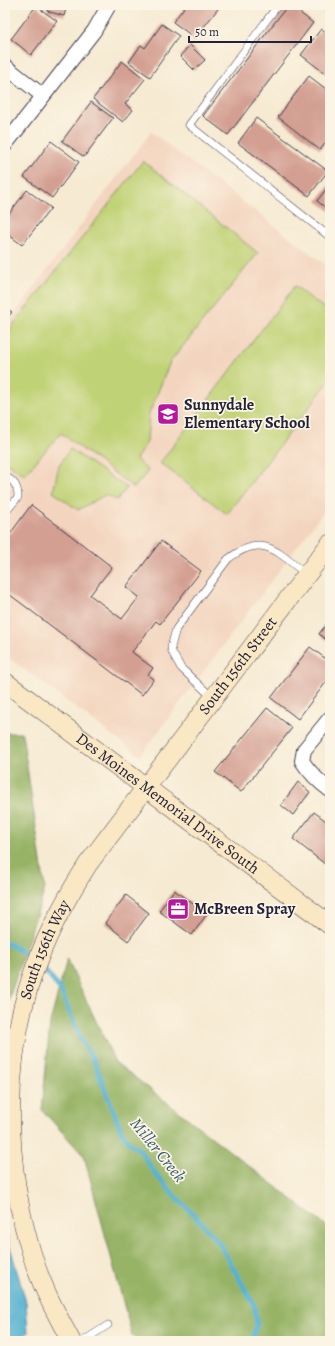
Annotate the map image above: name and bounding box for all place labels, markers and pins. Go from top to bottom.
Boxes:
place label: Sunnydale Elementary School [184,394,310,434]
school or university icon: Sunnydale Elementary School [155,401,181,427]
office icon: McBreen Spray [165,896,191,922]
place label: McBreen Spray [194,898,296,920]

